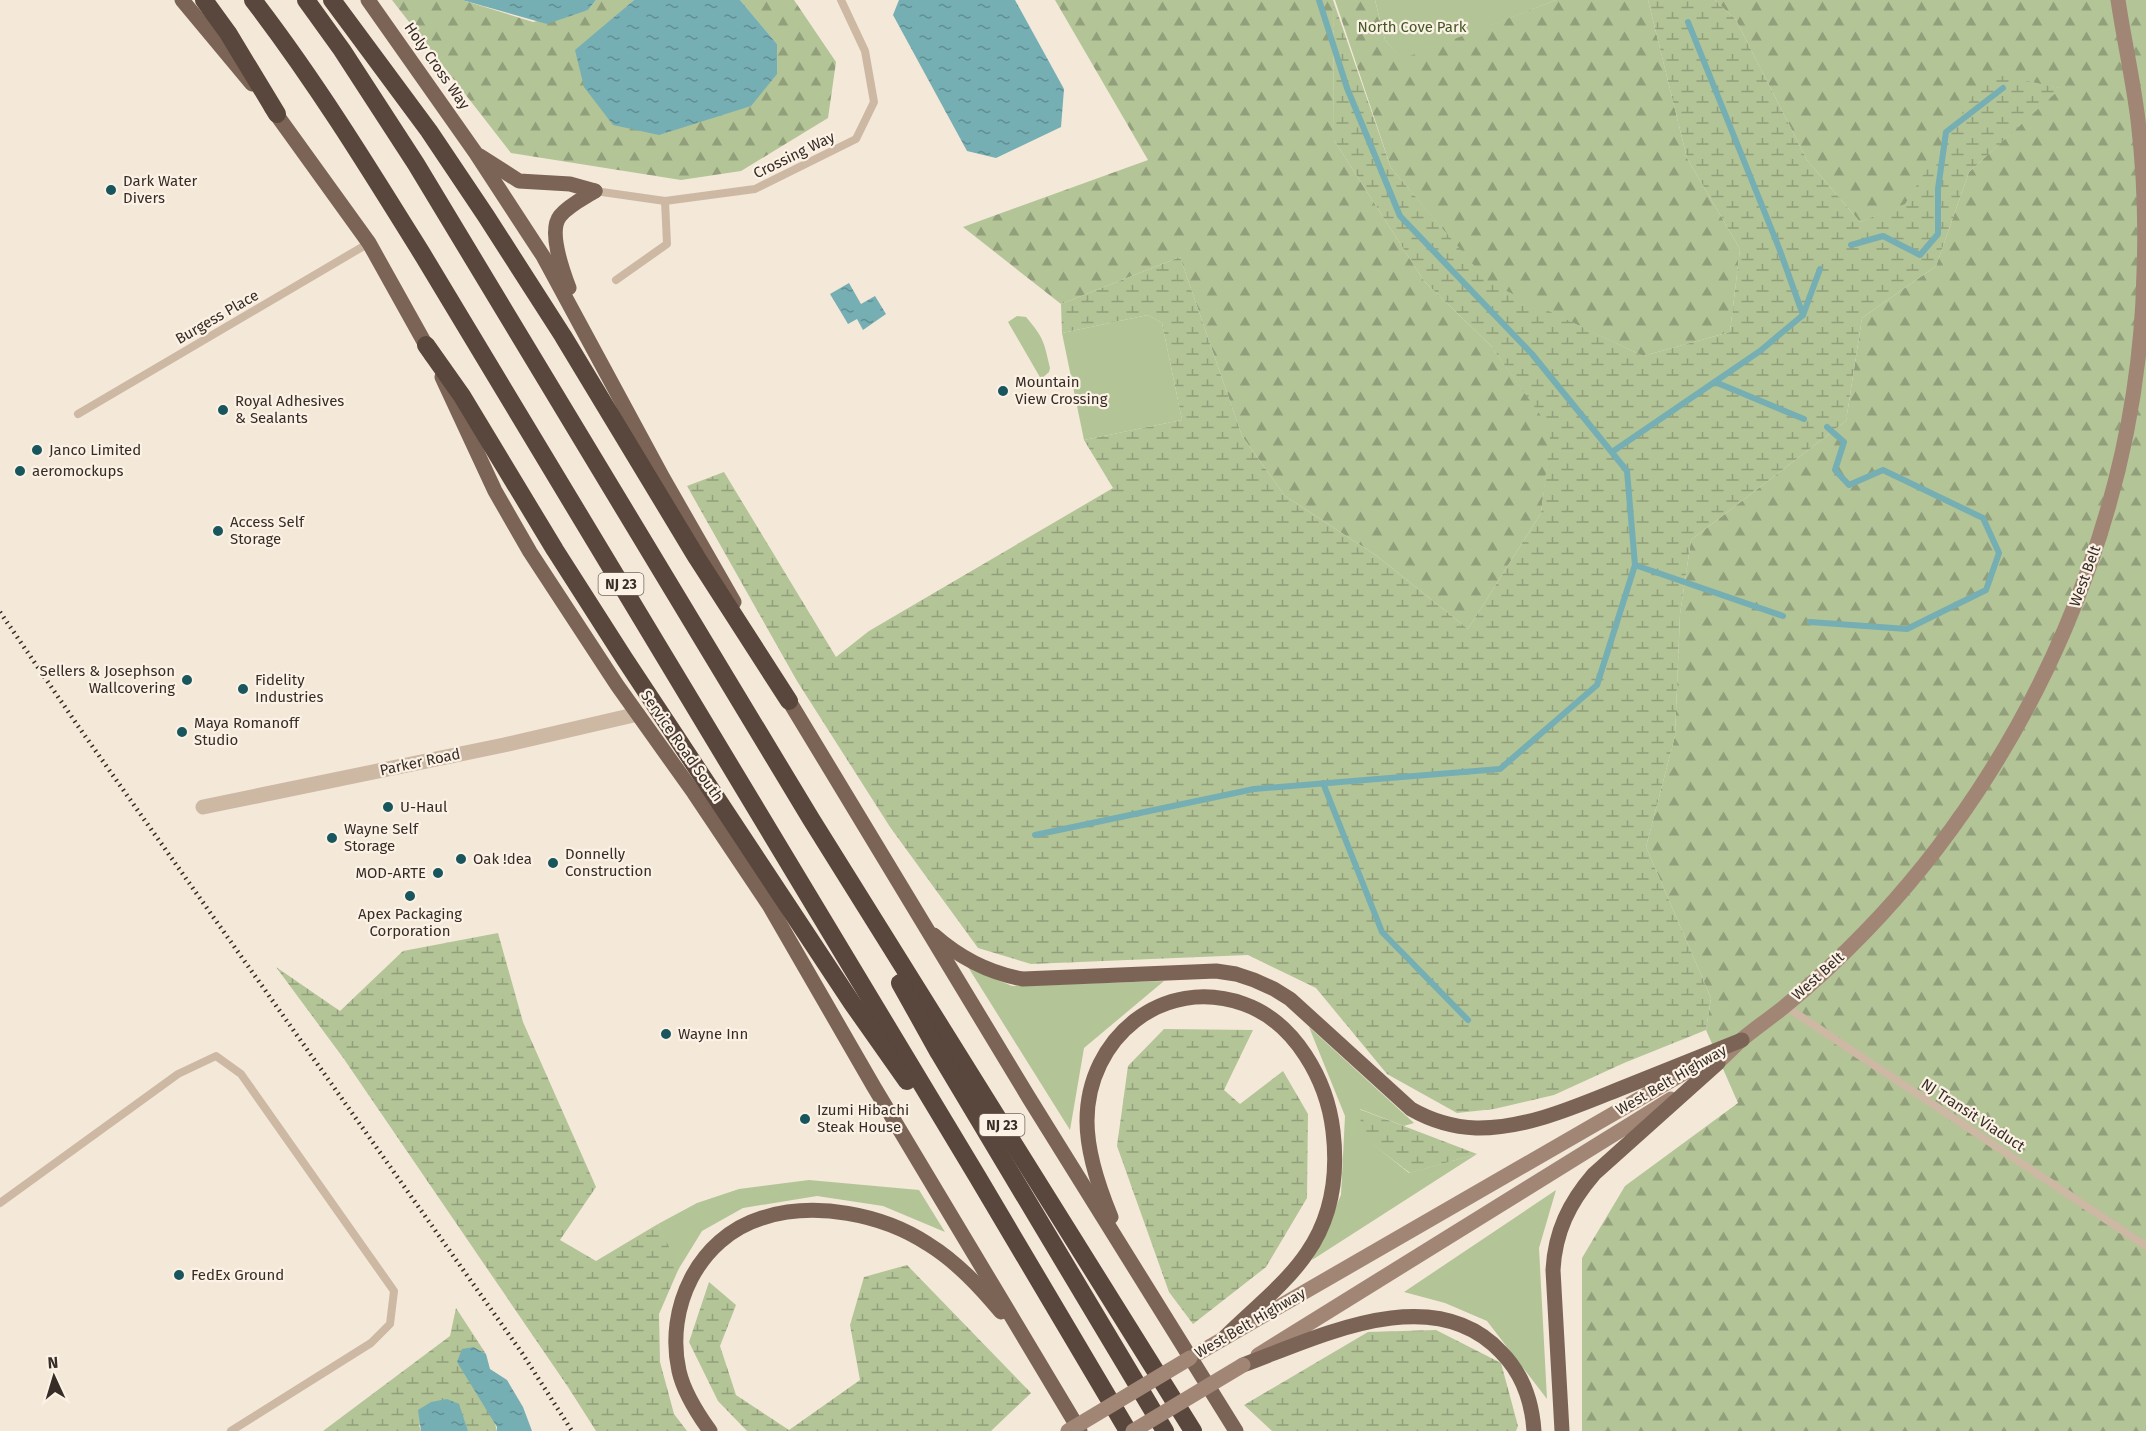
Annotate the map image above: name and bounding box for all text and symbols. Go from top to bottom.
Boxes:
park label: North Cove Park [1358,18,1467,36]
street label: Holy Cross Way [400,19,474,113]
street label: Crossing Way [750,127,838,182]
place label: Dark Water Divers [123,172,198,207]
marker: Dark Water Divers [104,183,118,197]
street label: Burgess Place [172,286,262,348]
place label: Mountain View Crossing [1015,373,1108,408]
marker: Mountain View Crossing [996,384,1010,398]
place label: Royal Adhesives & Sealants [235,392,344,427]
marker: Royal Adhesives & Sealants [216,403,230,417]
place label: Janco Limited [49,441,141,459]
marker: Janco Limited [30,443,44,457]
place label: aeromockups [32,462,123,480]
marker: aeromockups [13,464,27,478]
place label: Access Self Storage [230,513,305,548]
marker: Access Self Storage [211,524,225,538]
street label: West Belt [2066,542,2105,609]
road number: NJ 23 [598,573,644,595]
place label: Sellers & Josephson Wallcovering [40,662,175,697]
place label: Fidelity Industries [255,671,324,706]
marker: Sellers & Josephson Wallcovering [180,673,194,687]
marker: Fidelity Industries [236,682,250,696]
street label: Service Road South [637,687,727,805]
place label: Maya Romanoff Studio [194,714,300,749]
marker: Maya Romanoff Studio [175,725,189,739]
street label: Parker Road [378,745,462,779]
place label: U-Haul [400,798,448,816]
marker: U-Haul [381,800,395,814]
place label: Wayne Self Storage [344,820,419,855]
marker: Wayne Self Storage [325,831,339,845]
place label: Donnelly Construction [565,845,652,880]
place label: Oak !dea [473,850,532,868]
marker: Oak !dea [454,852,468,866]
marker: Donnelly Construction [546,856,560,870]
place label: MOD-ARTE [355,864,426,882]
marker: MOD-ARTE [431,866,445,880]
marker: Apex Packaging Corporation [403,889,417,903]
place label: Apex Packaging Corporation [358,905,462,940]
street label: West Belt [1788,948,1848,1004]
place label: Wayne Inn [678,1025,748,1043]
marker: Wayne Inn [659,1027,673,1041]
street label: West Belt Highway [1612,1041,1730,1119]
street label: NJ Transit Viaduct [1918,1075,2029,1156]
place label: Izumi Hibachi Steak House [817,1101,909,1136]
marker: Izumi Hibachi Steak House [798,1112,812,1126]
road number: NJ 23 [980,1114,1024,1136]
place label: FedEx Ground [191,1266,284,1284]
marker: FedEx Ground [172,1268,186,1282]
street label: West Belt Highway [1191,1284,1309,1362]
north arrow [24,1347,84,1407]
text: N [47,1353,59,1372]

